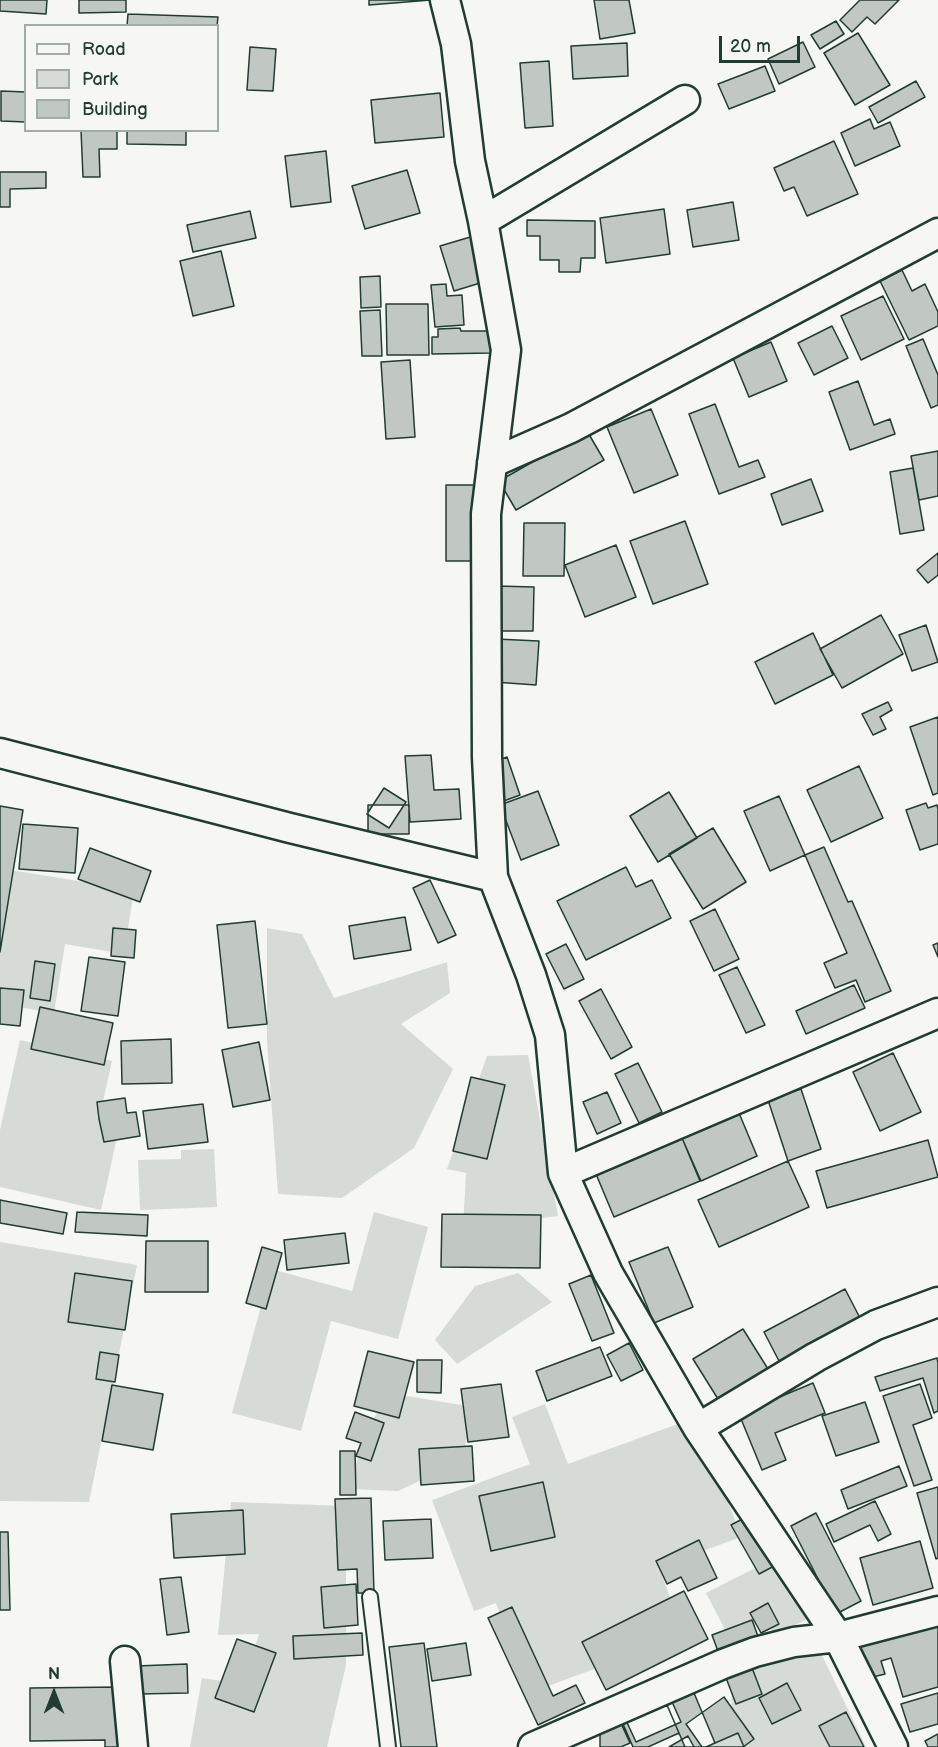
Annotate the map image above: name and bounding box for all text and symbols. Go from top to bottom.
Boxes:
legend [24,24,219,132]
scale bar [722,24,803,62]
text: 20 m [730,36,771,57]
text: Road [82,39,126,60]
text: Park [82,69,118,90]
text: Building [82,99,148,120]
north arrow [24,1663,84,1723]
text: N [48,1665,60,1684]

